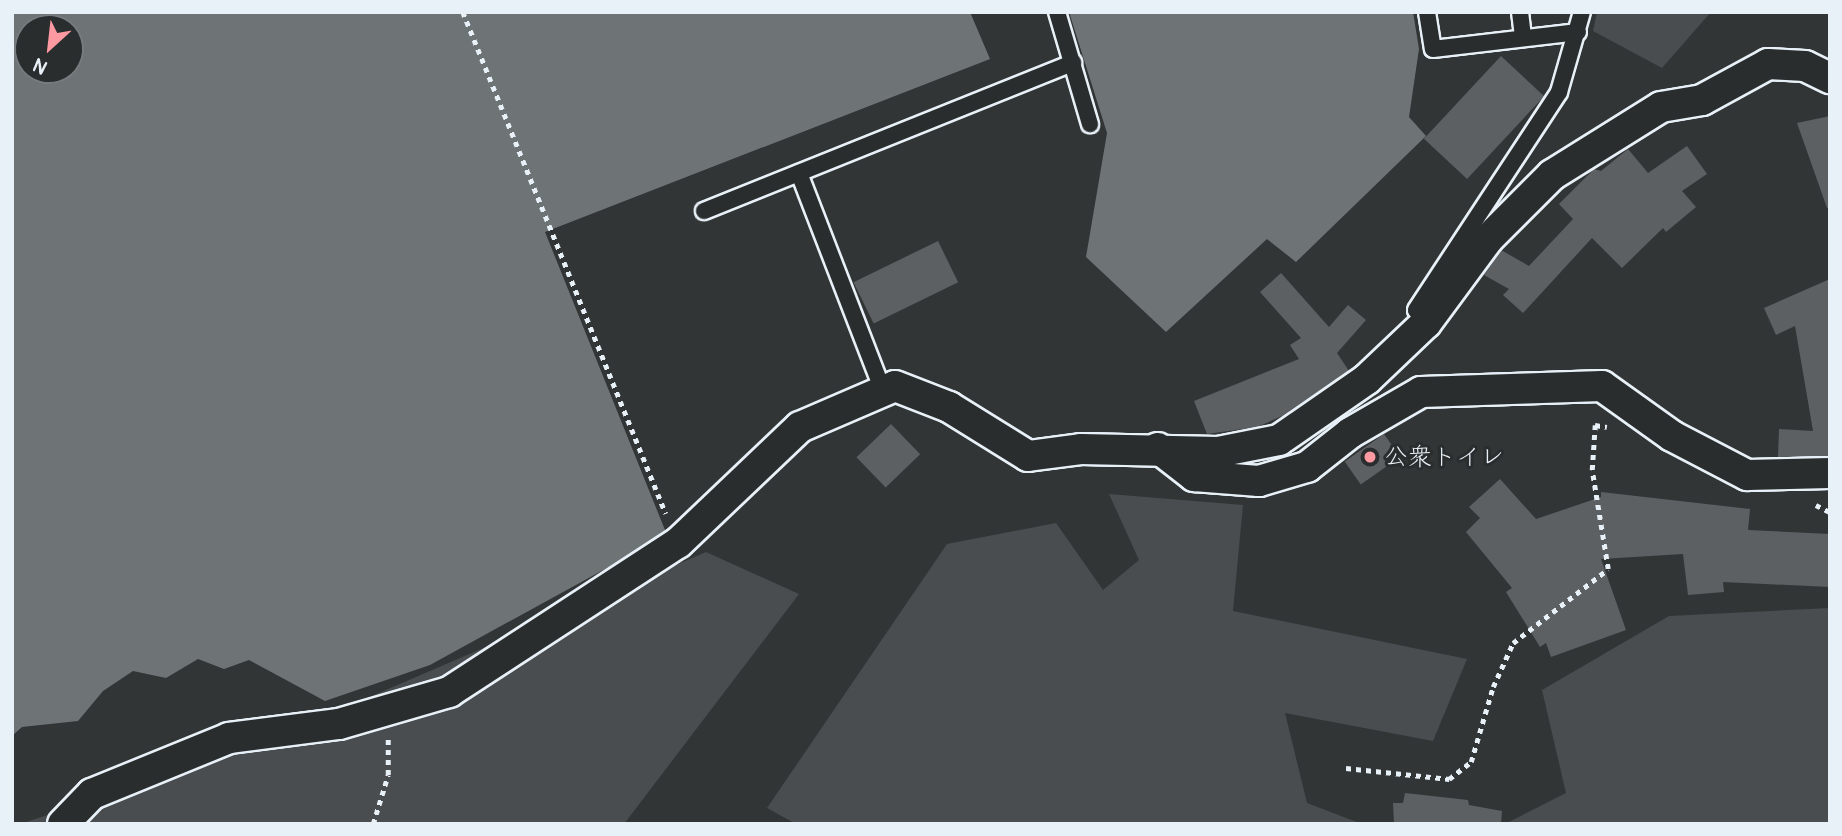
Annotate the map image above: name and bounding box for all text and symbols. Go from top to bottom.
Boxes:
north arrow [14,14,84,84]
text: N [29,52,52,80]
place label: 公衆トイレ [1384,443,1504,471]
marker: 公衆トイレ [1362,449,1378,465]

